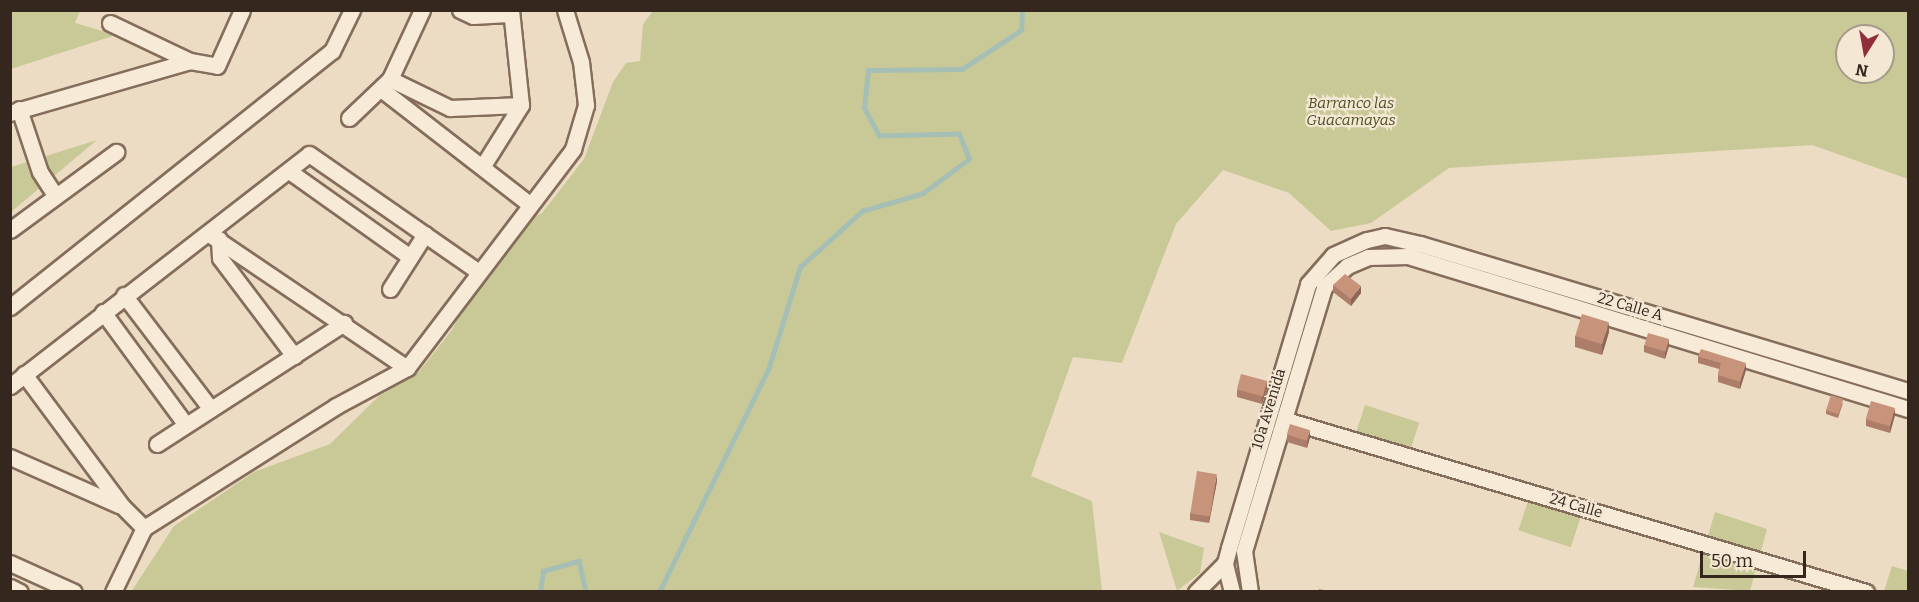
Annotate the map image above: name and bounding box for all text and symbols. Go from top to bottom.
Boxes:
north arrow [1835,24,1895,84]
text: N [1854,60,1870,81]
park label: Barranco las Guacamayas [1306,94,1396,129]
street label: 22 Calle A [1595,289,1665,325]
street label: 10a Avenida [1248,366,1290,452]
street label: 24 Calle [1547,490,1605,522]
scale bar [1703,539,1810,577]
text: 50 m [1711,550,1753,572]

